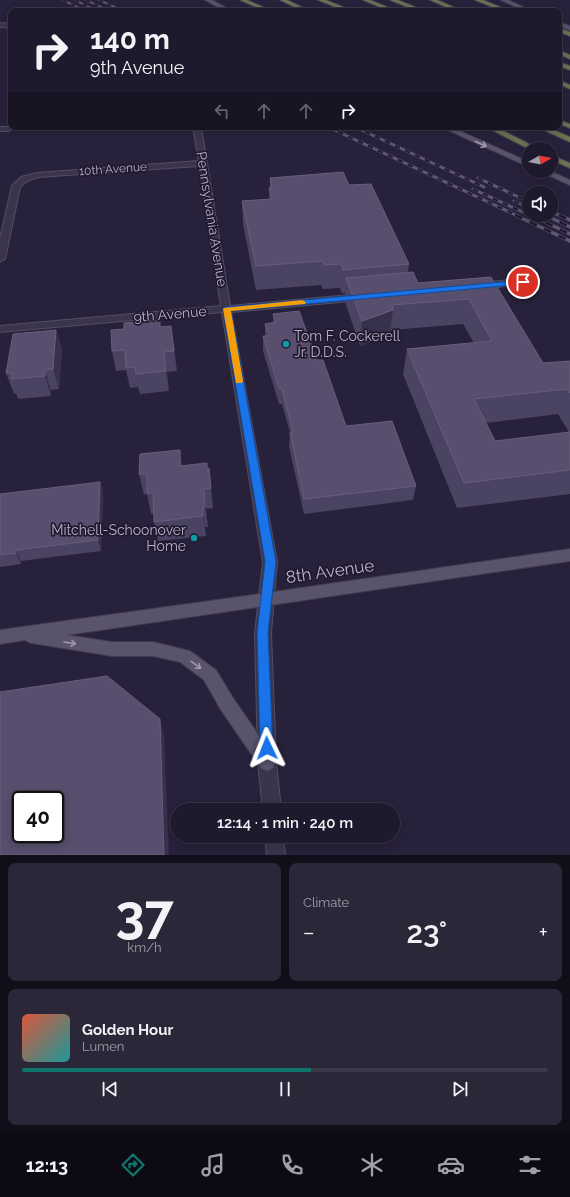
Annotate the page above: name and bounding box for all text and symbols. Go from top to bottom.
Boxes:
text: 140 m [90,23,170,56]
icon: right [24,24,76,76]
text: 9th Avenue [90,57,184,78]
icon: left [211,100,233,122]
icon: ahead [253,100,275,122]
icon: ahead [295,100,317,122]
icon: right [337,100,359,122]
one-way arrow [474,141,486,148]
north arrow [522,142,558,178]
map controls [522,142,558,222]
street label: Pennsylvania Avenue [193,150,231,288]
street label: 10th Avenue [78,160,148,178]
button: sound [522,186,558,222]
pin [506,265,540,299]
icon: arrive [512,271,534,293]
street label: 9th Avenue [133,303,207,325]
place label: Tom F. Cockerell Jr. D.D.S. [294,328,401,360]
marker: Tom F. Cockerell Jr. D.D.S. [281,339,291,349]
place label: Mitchell-Schoonover Home [51,522,186,554]
marker: Mitchell-Schoonover Home [189,533,199,543]
street label: 8th Avenue [284,555,376,587]
one-way arrow [63,639,76,647]
one-way arrow [190,661,201,669]
position arrow [246,727,288,769]
speed limit sign: 40 [12,791,64,843]
text: 12:14 · 1 min · 240 m [217,814,353,832]
text: 37 [115,883,174,944]
text: Climate [303,895,349,910]
text: 23° [406,915,447,950]
text: − [303,919,315,945]
text: + [539,919,548,945]
text: km/h [127,940,162,955]
text: Golden Hour [82,1021,173,1039]
text: Lumen [82,1039,124,1054]
icon: previous [99,1078,121,1100]
icon: pause [274,1078,296,1100]
icon: next [449,1078,471,1100]
icon: directions [119,1151,147,1179]
icon: music [199,1151,227,1179]
icon: phone [278,1151,306,1179]
icon: climate [358,1151,386,1179]
icon: car [437,1151,465,1179]
icon: filters [516,1151,544,1179]
text: 12:13 [26,1155,68,1176]

